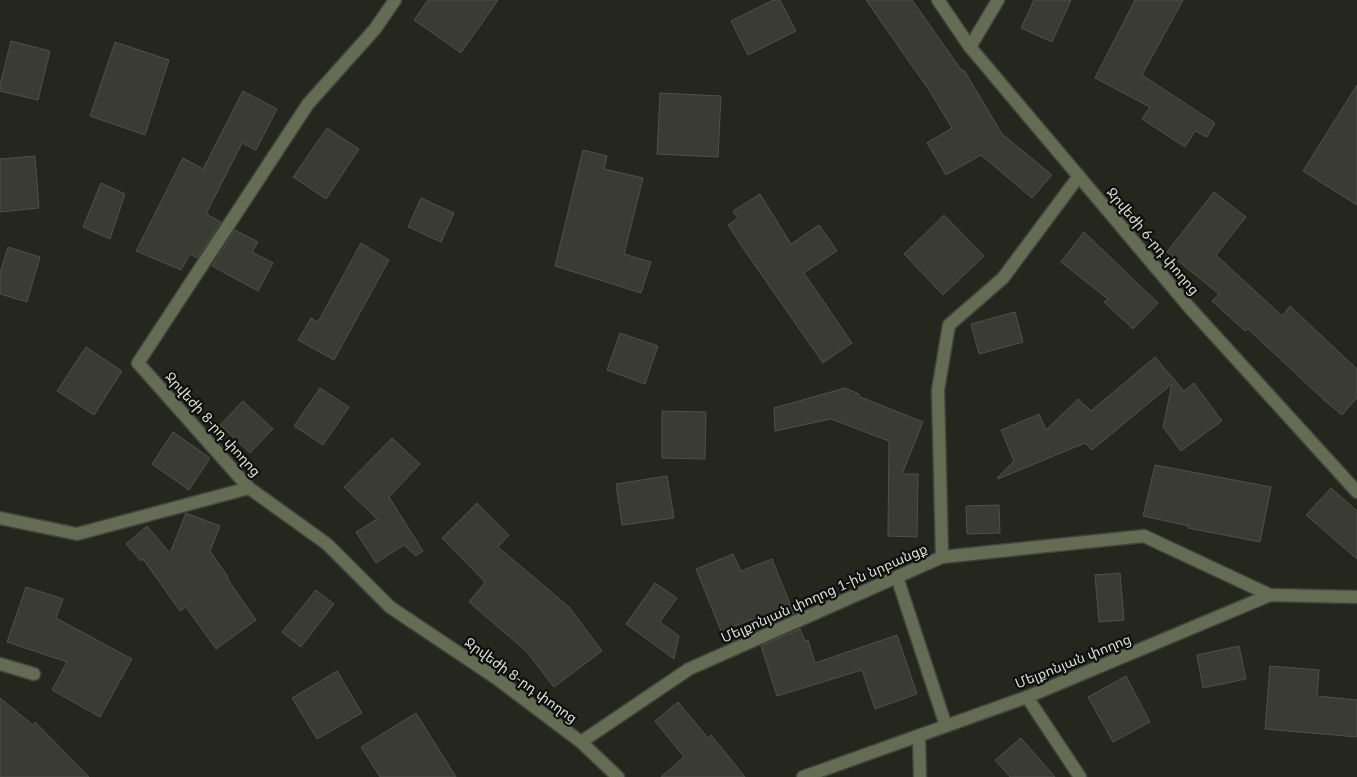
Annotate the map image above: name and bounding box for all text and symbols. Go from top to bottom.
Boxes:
street label: Ջրվեժի 6-րդ փողոց [1103,184,1203,298]
street label: Ջրվեժի 8-րդ փողոց [162,368,265,479]
street label: Մելքոնյան փողոց 1-ին նրբանցք [718,539,929,646]
street label: Մելքոնյան փողոց [1012,630,1133,692]
street label: Ջրվեժի 8-րդ փողոց [462,633,581,726]

